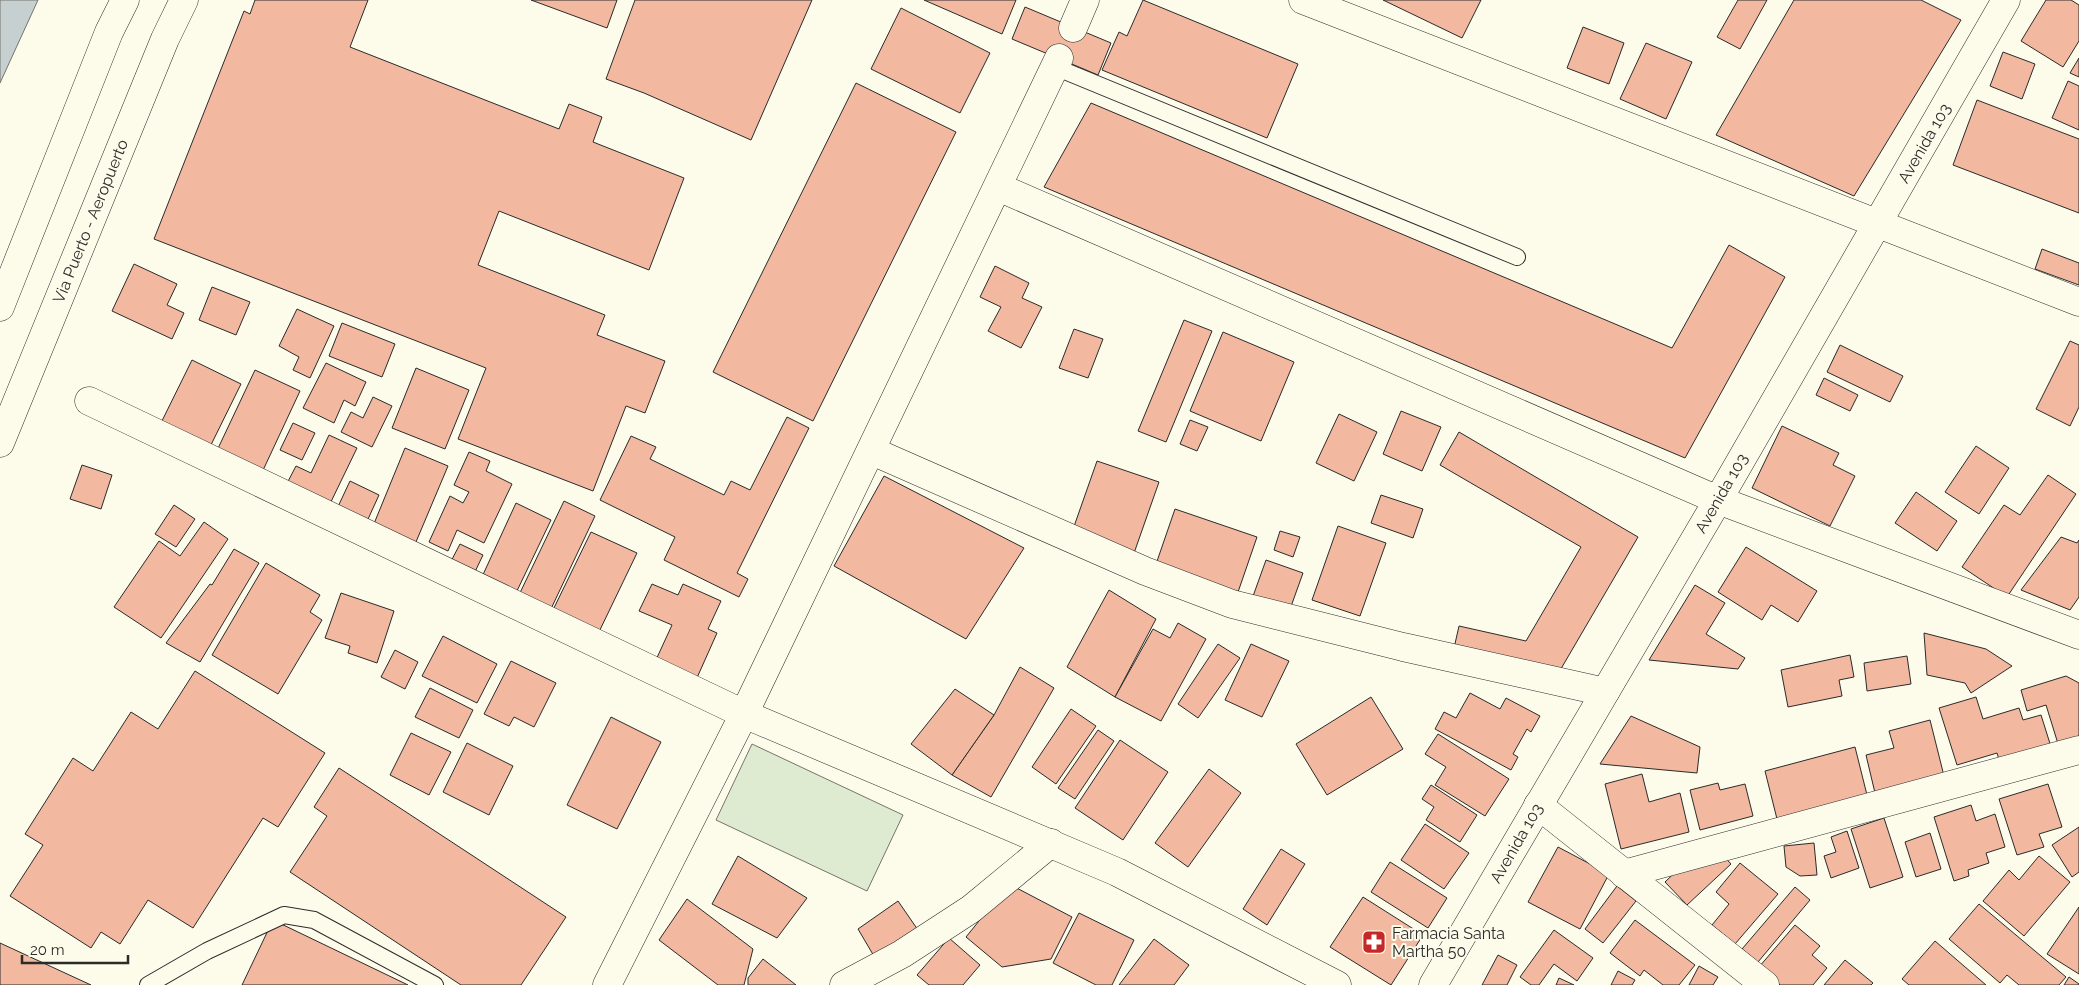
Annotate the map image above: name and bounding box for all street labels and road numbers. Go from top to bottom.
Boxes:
street label: Avenida 103 [1894,100,1955,186]
street label: Via Puerto - Aeropuerto [49,137,132,306]
street label: Avenida 103 [1691,450,1752,536]
street label: Avenida 103 [1486,800,1547,886]

